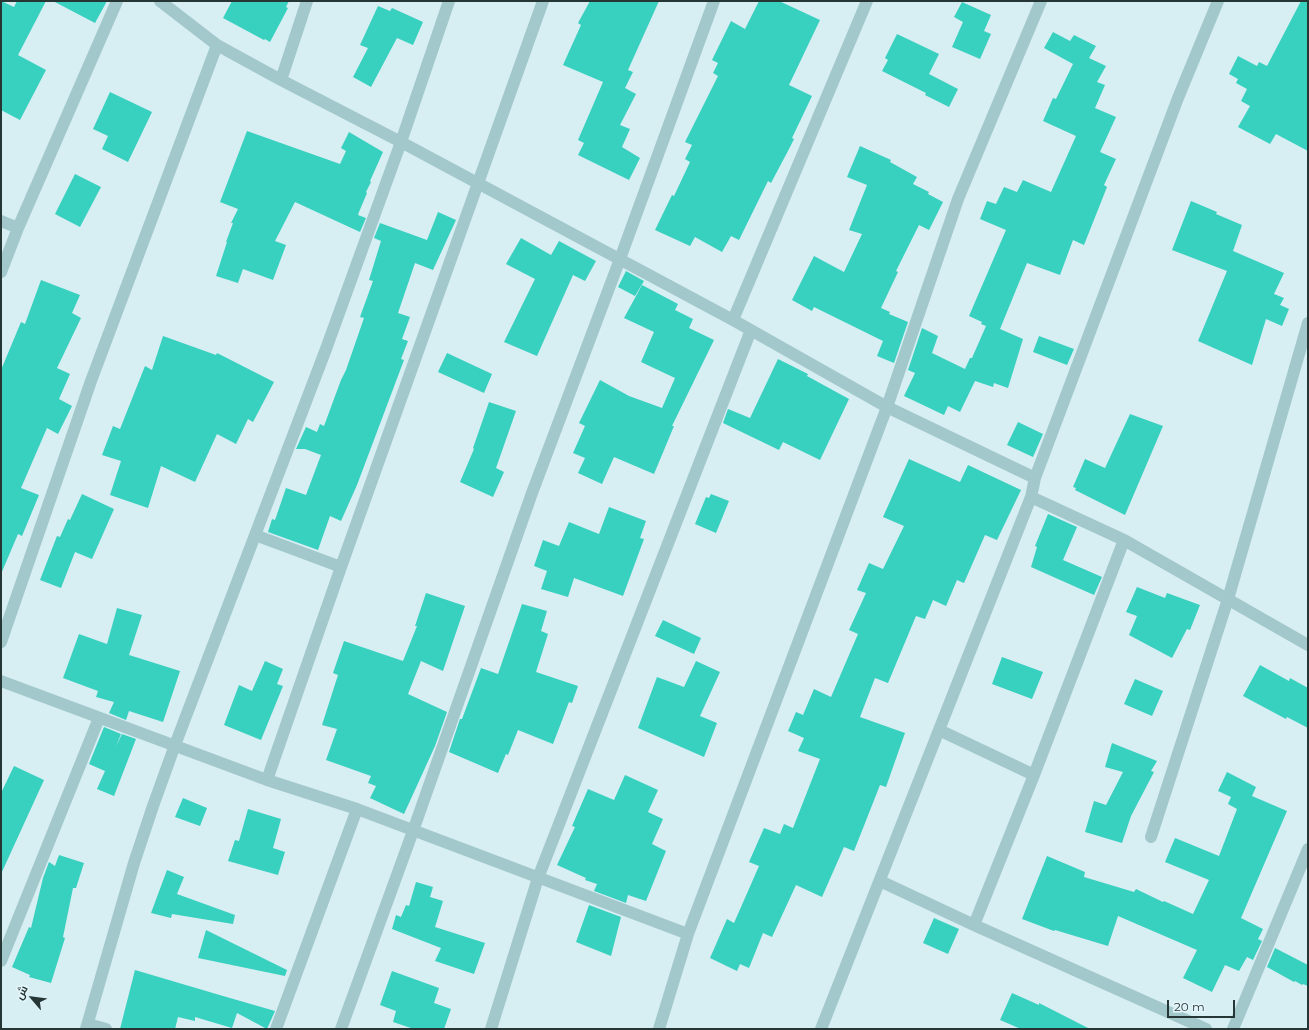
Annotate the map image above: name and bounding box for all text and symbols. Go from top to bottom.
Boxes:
north arrow [12,978,52,1018]
text: ش [12,983,31,1002]
scale bar [1169,992,1237,1018]
text: 20 m [1174,999,1205,1014]

